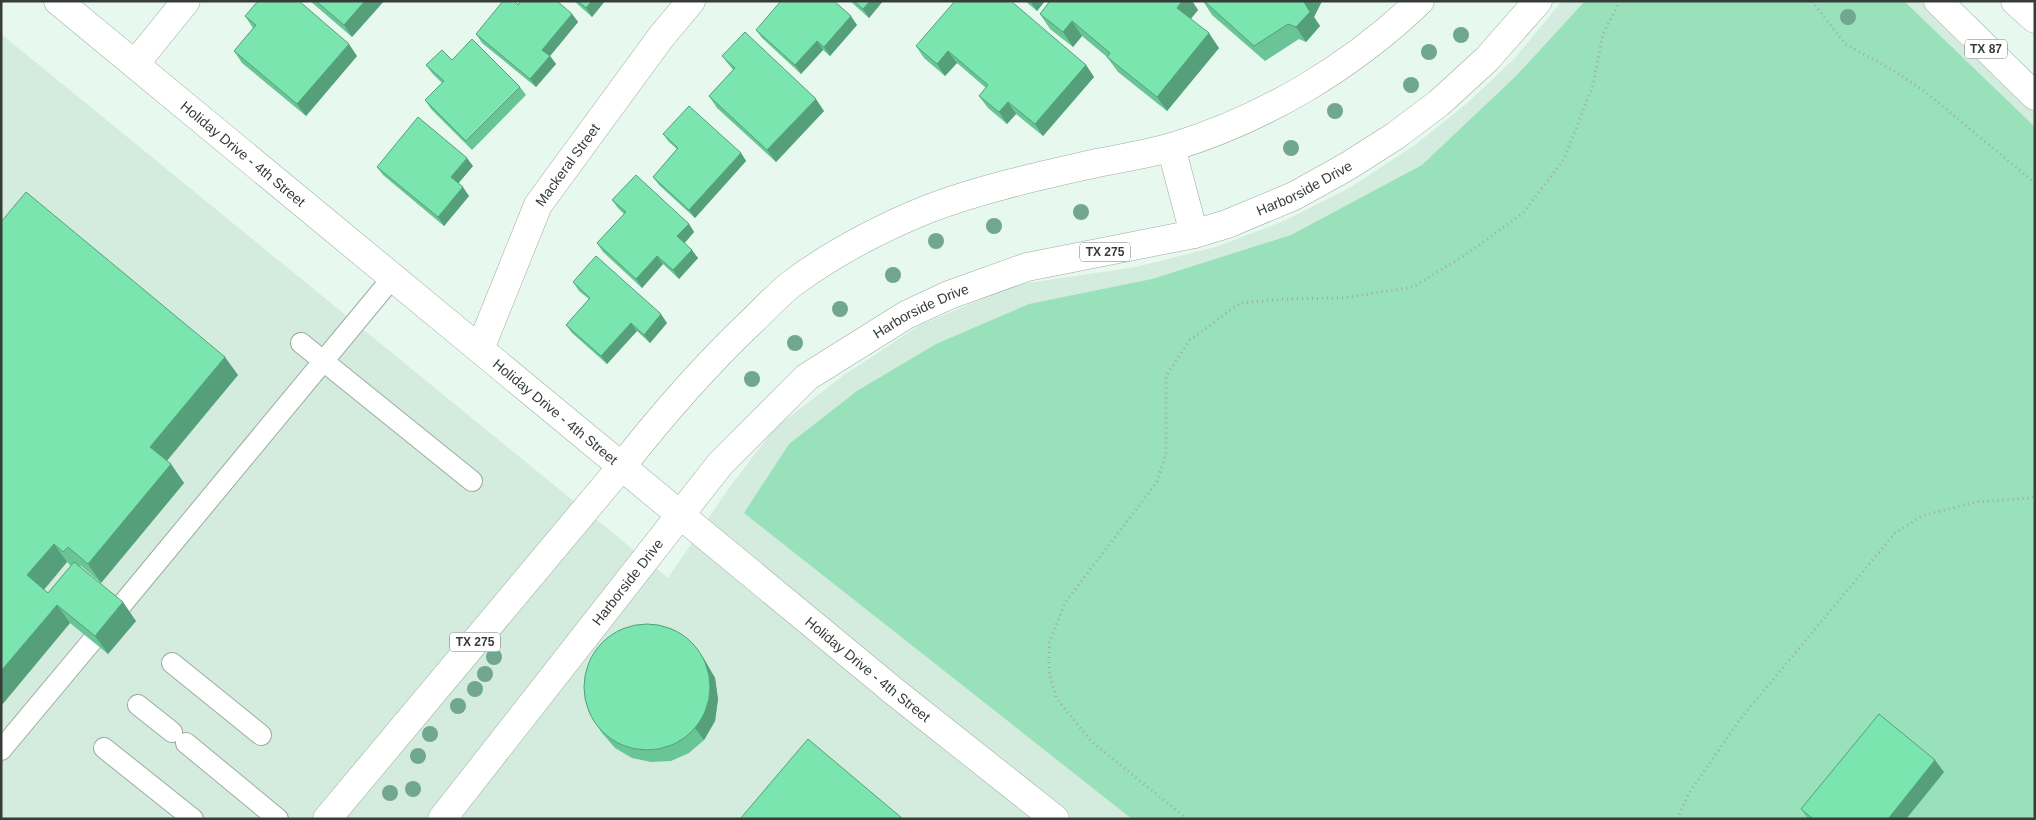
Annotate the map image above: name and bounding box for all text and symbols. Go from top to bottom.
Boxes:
road number: TX 87 [1965,40,2007,59]
street label: Holiday Drive - 4th Street [178,98,309,210]
street label: Mackeral Street [532,120,603,209]
street label: Harborside Drive [1254,157,1355,219]
road number: TX 275 [1080,242,1130,262]
street label: Harborside Drive [870,281,971,342]
street label: Holiday Drive - 4th Street [490,356,621,468]
street label: Harborside Drive [589,536,666,628]
street label: Holiday Drive - 4th Street [802,614,934,725]
road number: TX 275 [450,632,500,652]

